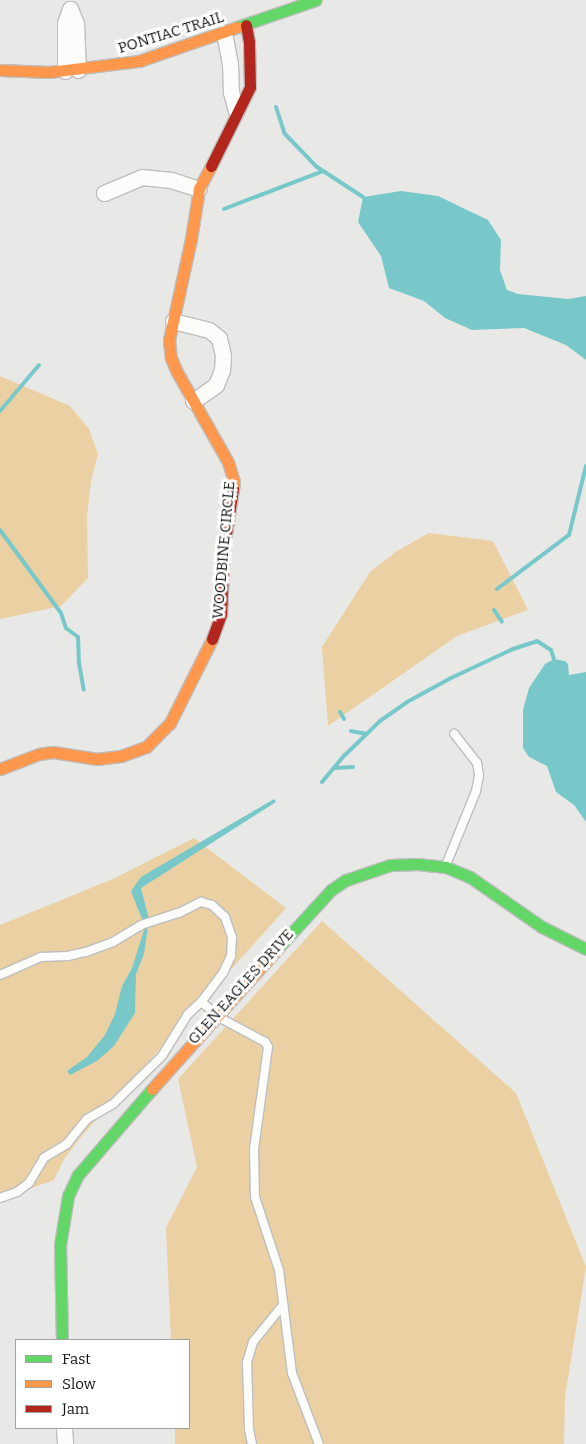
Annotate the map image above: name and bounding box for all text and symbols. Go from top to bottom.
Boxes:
street label: PONTIAC TRAIL [116,8,226,58]
street label: WOODBINE CIRCLE [209,480,239,620]
street label: GLEN EAGLES DRIVE [185,926,297,1048]
legend [15,1339,190,1429]
text: Fast [62,1350,91,1368]
text: Slow [62,1375,96,1393]
text: Jam [62,1400,89,1418]

